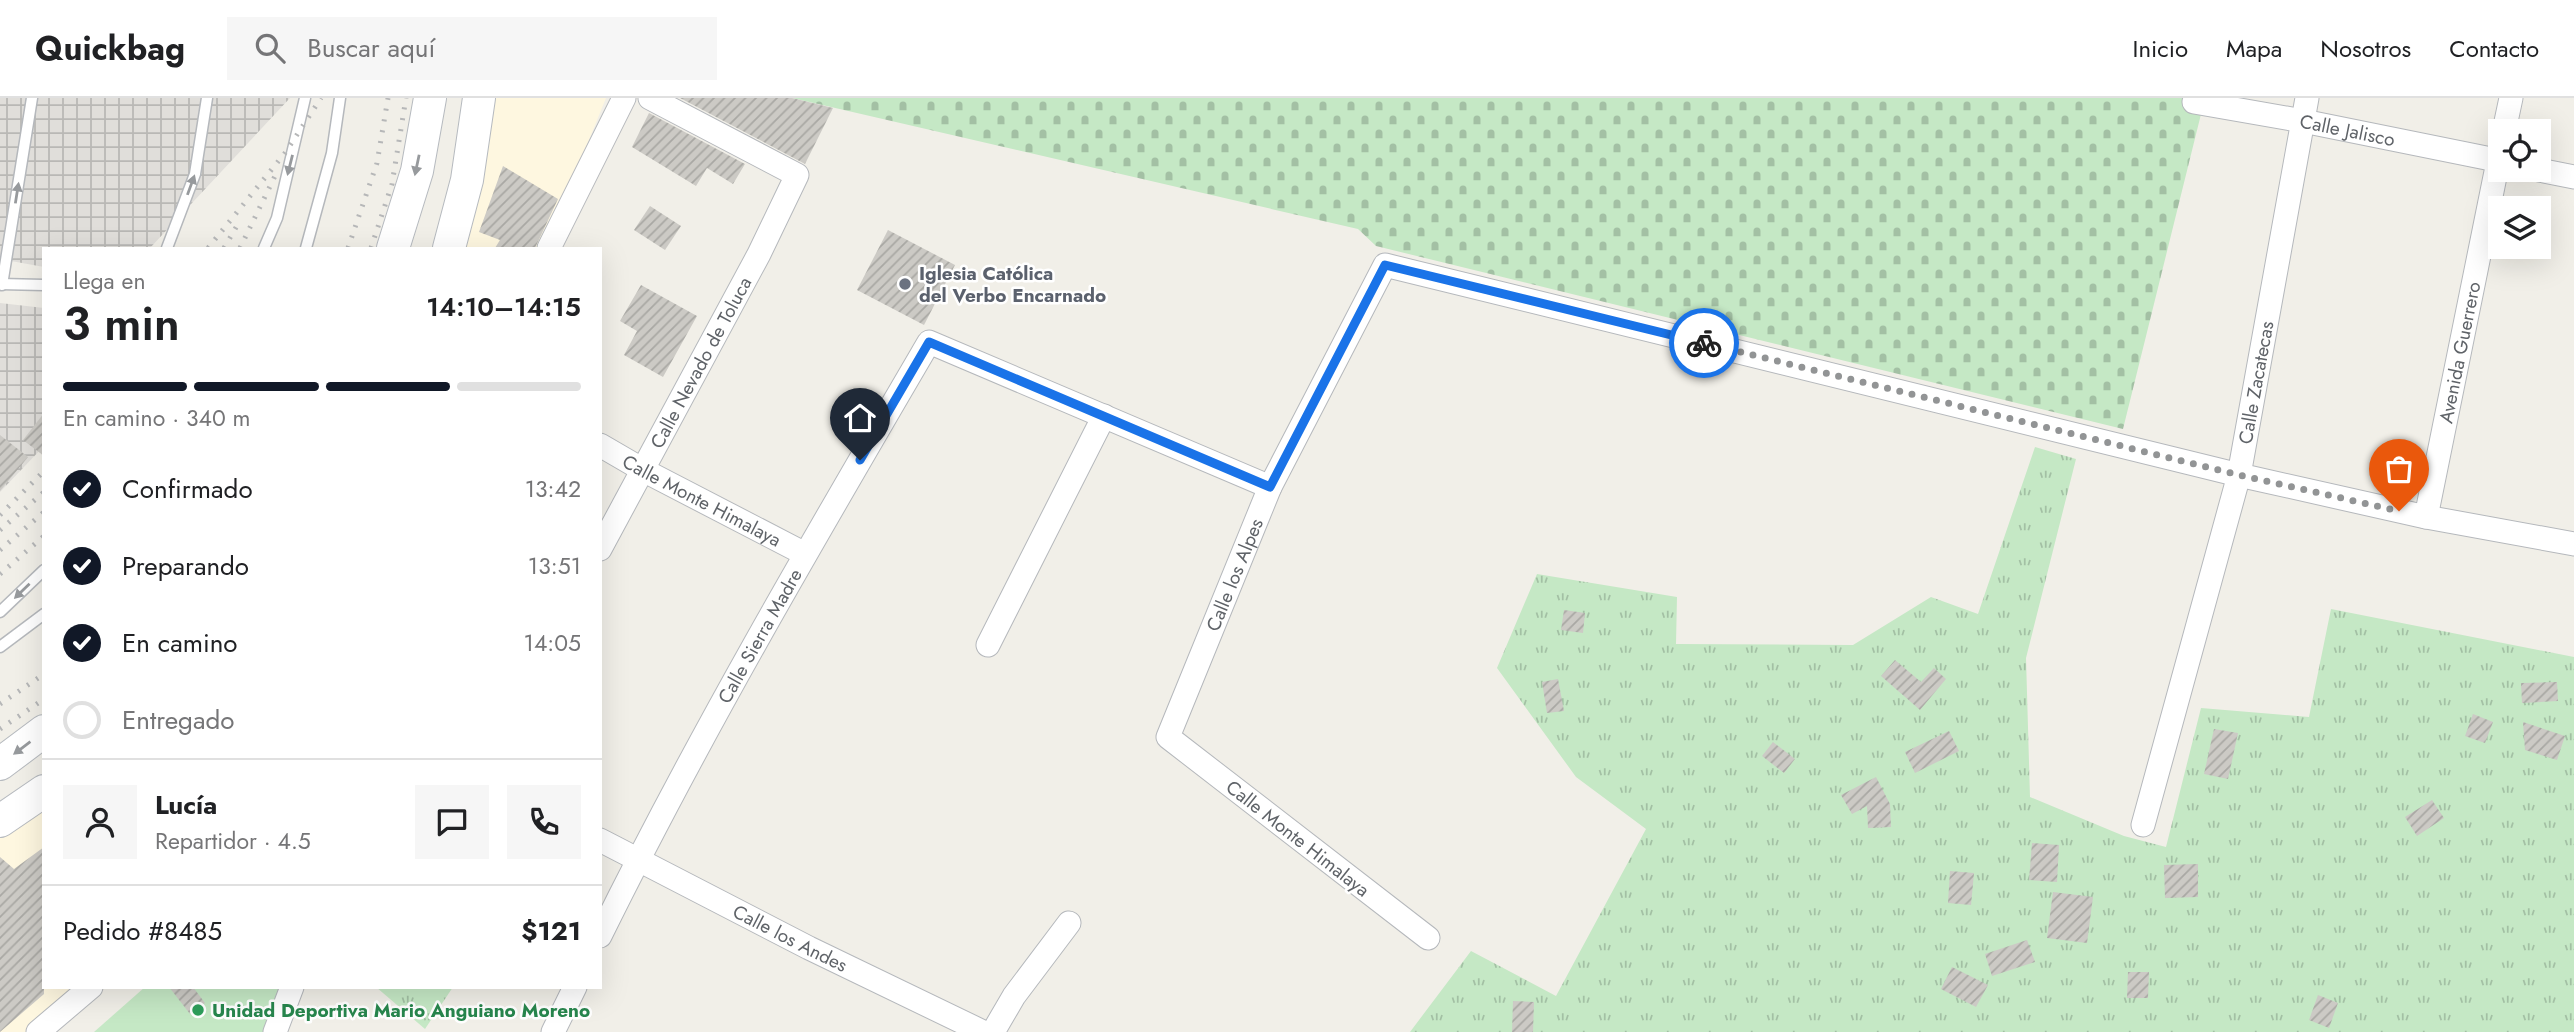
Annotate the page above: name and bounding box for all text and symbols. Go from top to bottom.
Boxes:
search box [227,17,717,80]
text: Quickbag [35,25,185,72]
icon: search [251,29,289,67]
text: Buscar aquí [307,29,435,67]
text: Inicio [2133,31,2188,66]
text: Mapa [2226,31,2282,66]
text: Nosotros [2320,31,2411,66]
text: Contacto [2449,31,2539,66]
street label: Calle Jalisco [2297,108,2397,153]
map controls [2488,119,2551,259]
button: locate [2488,119,2551,182]
one-way arrow [284,154,295,176]
one-way arrow [412,154,423,176]
one-way arrow [186,174,197,195]
one-way arrow [12,182,23,204]
button: layers [2488,196,2551,259]
place label: Iglesia Católica del Verbo Encarnado [919,260,1106,309]
text: Llega en [63,264,145,298]
street label: Calle Nevado de Toluca [644,272,758,453]
marker: Iglesia Católica del Verbo Encarnado [897,276,913,292]
street label: Avenida Guerrero [2432,279,2487,426]
text: 14:10–14:15 [426,288,581,326]
text: 3 min [63,291,180,357]
courier [1669,308,1739,378]
street label: Calle Zacatecas [2232,319,2281,446]
icon: bike [1685,324,1723,362]
pin [830,388,890,460]
icon: home [841,399,879,437]
text: En camino · 340 m [63,401,251,435]
pin [2369,439,2429,511]
street label: Calle Monte Himalaya [617,448,786,553]
icon: bag [2380,450,2418,488]
icon: check [63,470,101,508]
text: Confirmado [122,470,253,508]
text: 13:42 [525,472,581,506]
street label: Calle los Alpes [1200,514,1270,635]
icon: check [63,547,101,585]
text: Preparando [122,547,249,585]
text: 13:51 [528,549,581,583]
street label: Calle Sierra Madre [711,563,809,708]
one-way arrow [14,583,31,599]
icon: check [63,624,101,662]
text: En camino [122,624,238,662]
text: 14:05 [524,626,581,660]
text: Entregado [122,701,234,739]
one-way arrow [13,740,31,754]
street label: Calle Monte Himalaya [1220,774,1375,903]
button: person [63,785,137,859]
button: chat [415,785,489,859]
button: phone [507,785,581,859]
text: Lucía [155,786,217,824]
text: Repartidor · 4.5 [155,824,311,858]
street label: Calle los Andes [728,898,852,979]
text: Pedido #8485 [63,912,222,950]
text: $121 [521,912,581,950]
place label: Unidad Deportiva Mario Anguiano Moreno [212,997,590,1024]
marker: Unidad Deportiva Mario Anguiano Moreno [190,1002,206,1018]

